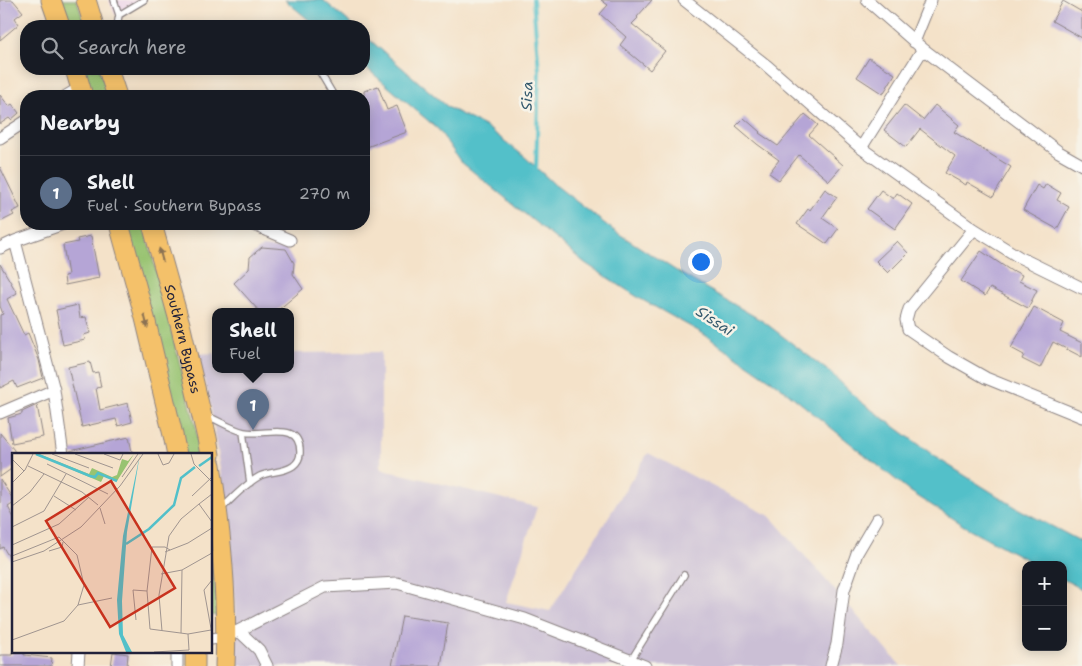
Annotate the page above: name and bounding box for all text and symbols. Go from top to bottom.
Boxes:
search box [20,20,370,75]
icon: search [38,34,66,62]
text: Search here [78,35,187,60]
water label: Sisa [516,81,538,111]
text: Nearby [40,109,120,137]
text: Shell [87,170,135,195]
text: 1 [52,183,60,204]
text: 270 m [299,183,350,204]
text: Fuel · Southern Bypass [87,195,262,216]
one-way arrow [156,247,164,262]
your location [688,249,714,275]
street label: Southern Bypass [160,282,205,395]
water label: Sissai [692,301,738,341]
popup [212,308,294,373]
one-way arrow [142,314,150,329]
text: Shell [229,318,277,343]
text: Fuel [229,343,260,364]
pin: 1 [237,389,269,430]
inset map [12,453,212,654]
map controls [1022,561,1067,651]
button: + [1022,561,1067,606]
button: − [1022,606,1067,651]

